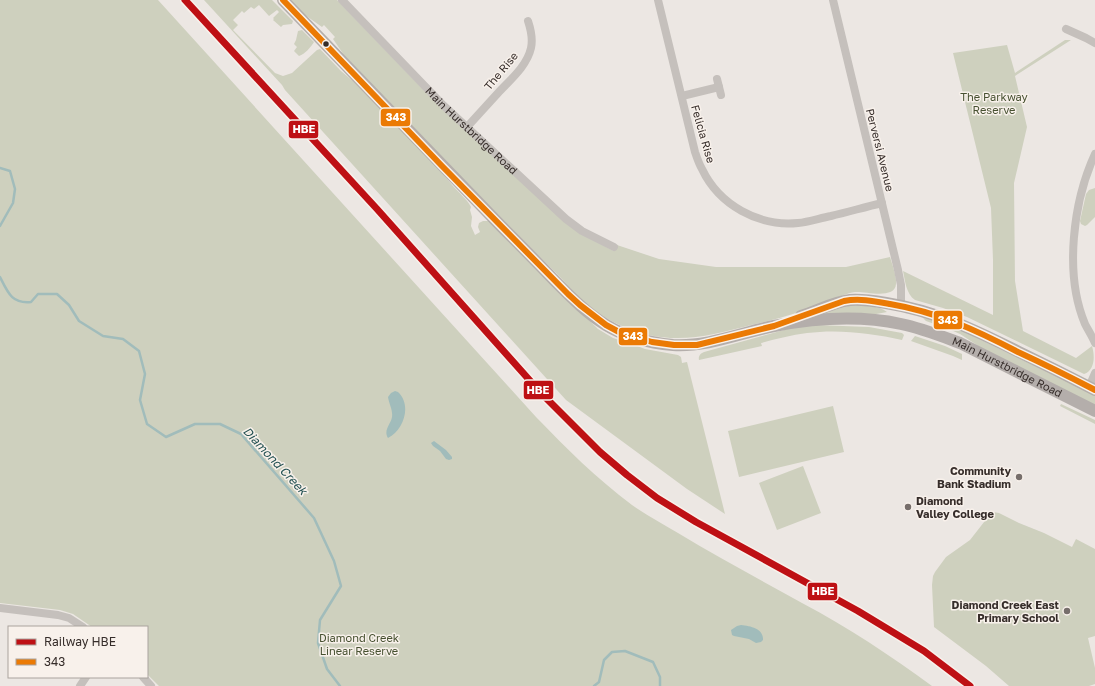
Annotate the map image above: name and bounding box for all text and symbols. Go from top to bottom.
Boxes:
unlabelled marker [321,39,331,49]
street label: The Rise [481,49,520,92]
street label: Main Hurstbridge Road [423,84,520,177]
park label: The Parkway Reserve [960,90,1028,116]
street label: Felicia Rise [689,103,718,164]
street label: Perversi Avenue [864,107,897,193]
line badge: 343 [380,108,411,127]
text: 343 [386,110,406,123]
line badge: HBE [288,120,319,139]
text: HBE [293,122,316,135]
line badge: 343 [933,310,963,330]
text: 343 [938,313,958,326]
line badge: 343 [618,327,648,346]
text: 343 [623,329,643,342]
street label: Main Hurstbridge Road [951,334,1065,399]
line badge: HBE [523,380,554,400]
text: HBE [527,383,550,396]
water label: Diamond Creek [240,424,311,499]
place label: Community Bank Stadium [937,464,1011,490]
marker: Community Bank Stadium [1014,472,1024,482]
place label: Diamond Valley College [916,494,994,520]
marker: Diamond Valley College [903,502,913,512]
line badge: HBE [807,582,838,601]
text: HBE [812,584,835,597]
place label: Diamond Creek East Primary School [952,598,1060,624]
marker: Diamond Creek East Primary School [1062,606,1072,616]
legend [8,626,148,678]
park label: Diamond Creek Linear Reserve [319,631,399,657]
text: Railway HBE [44,634,116,649]
text: 343 [44,654,65,669]

